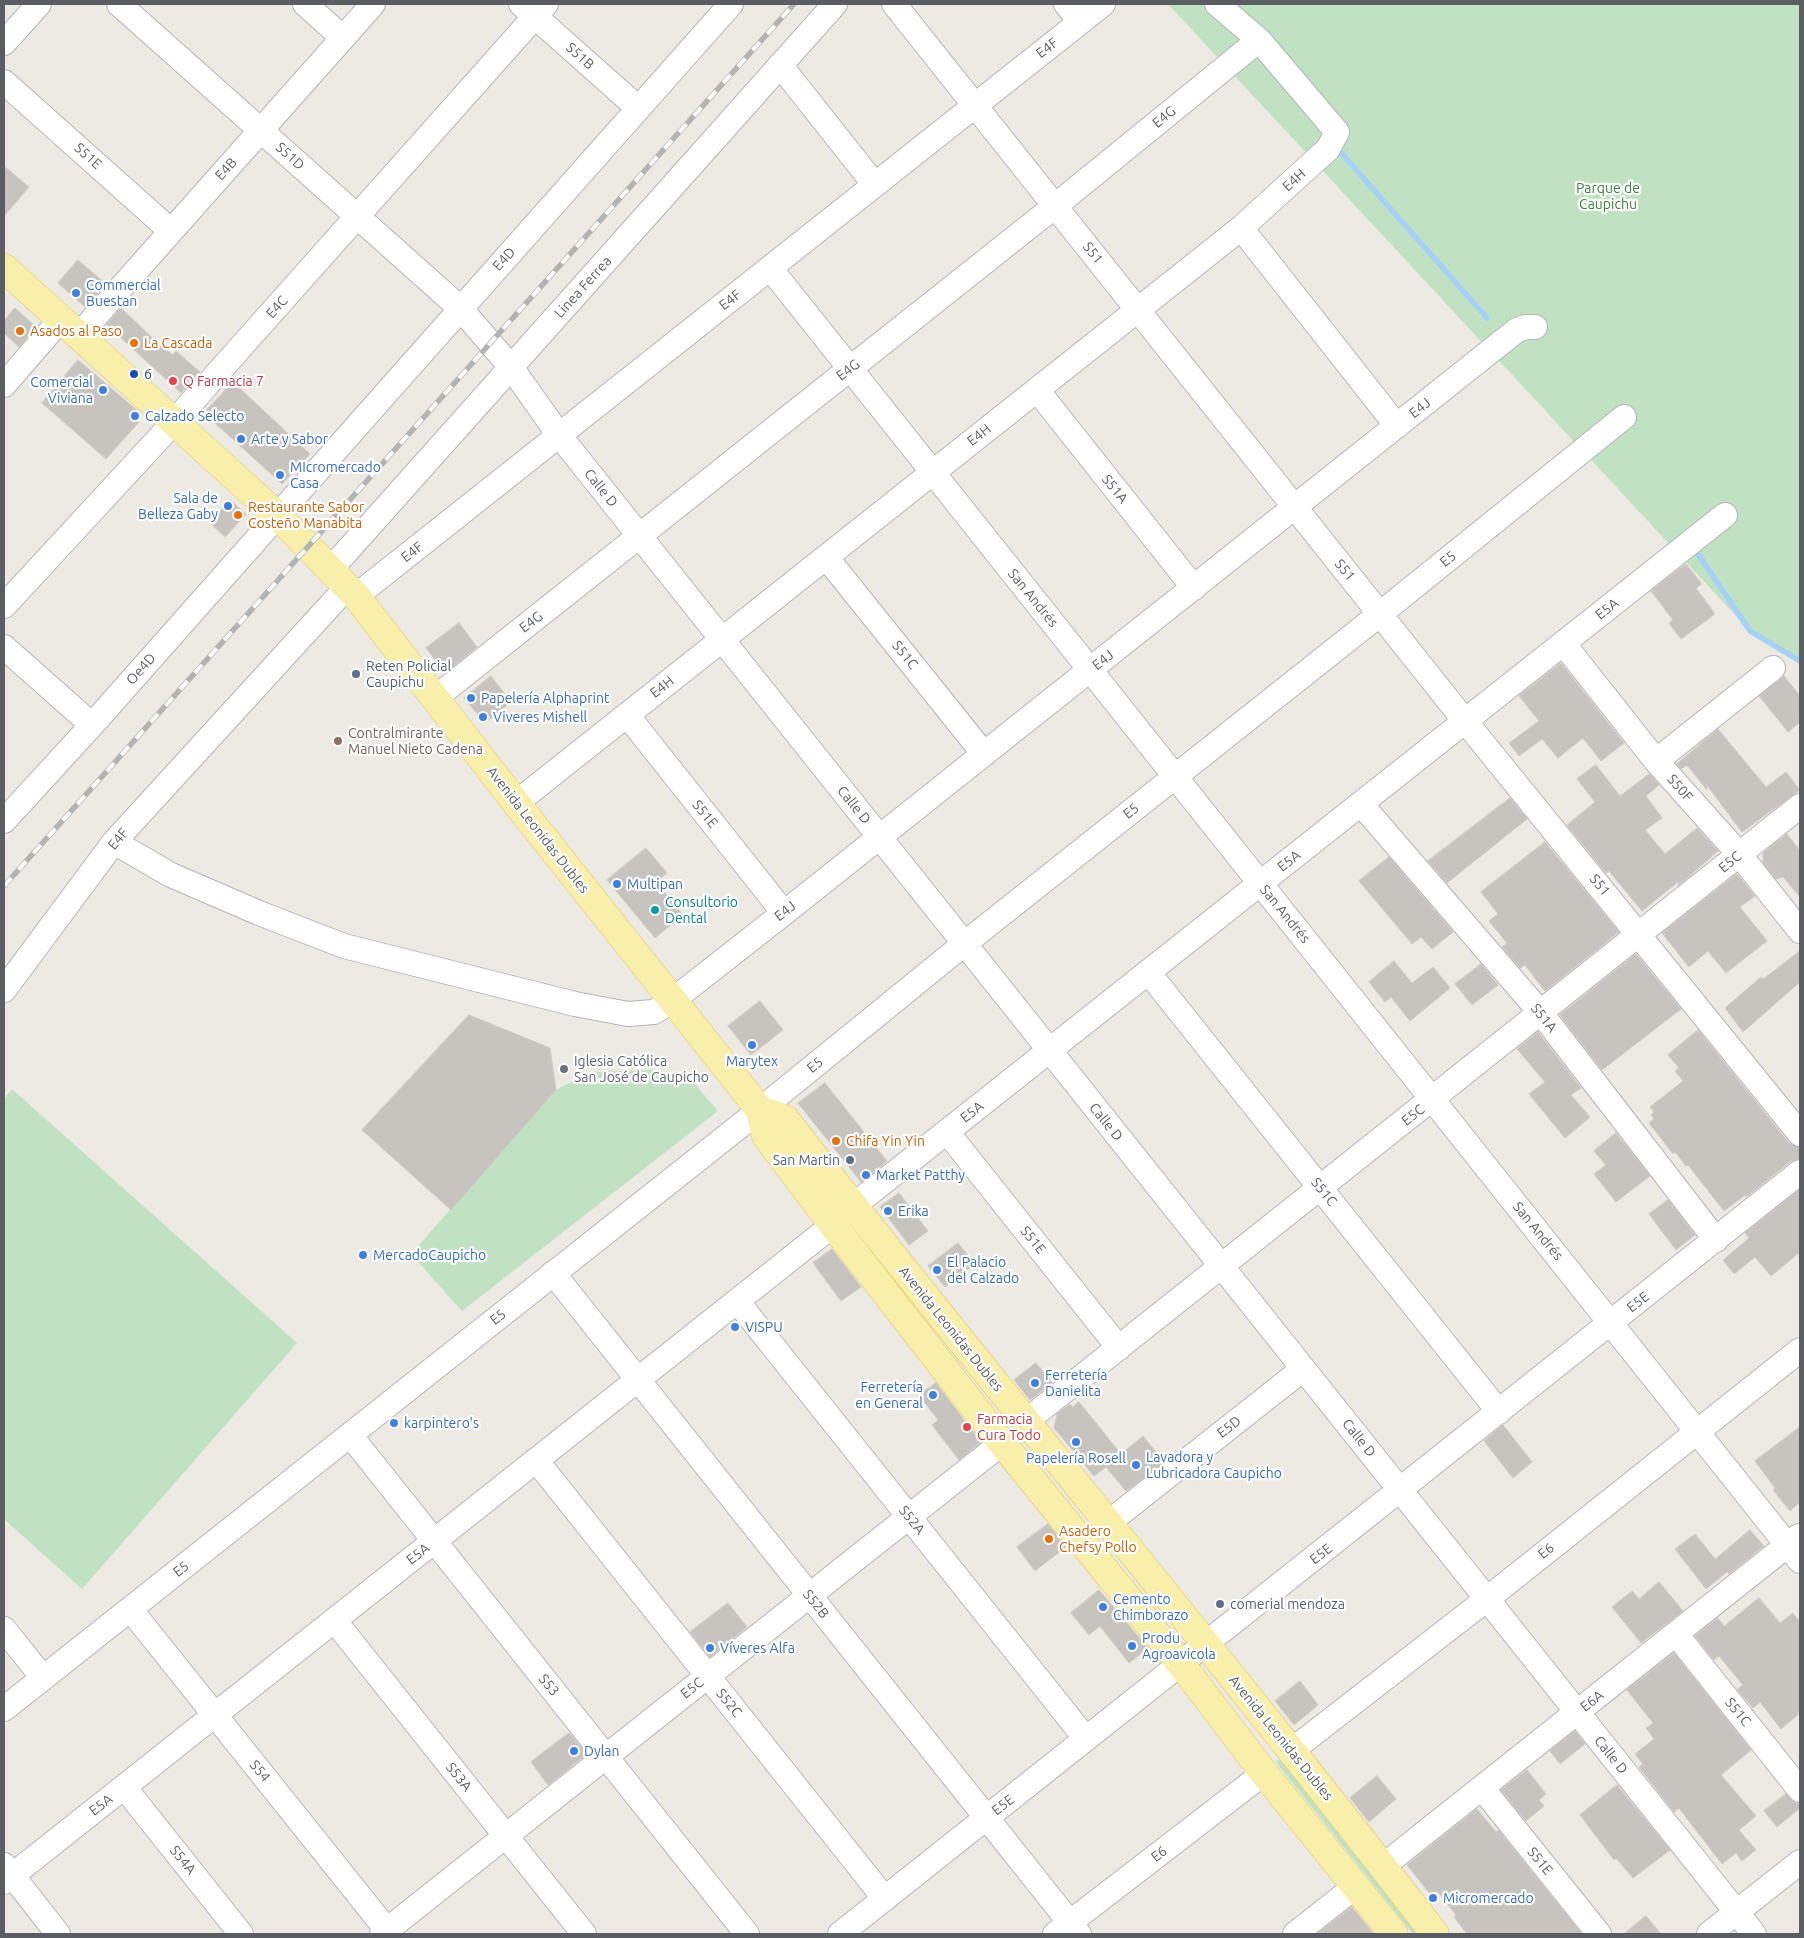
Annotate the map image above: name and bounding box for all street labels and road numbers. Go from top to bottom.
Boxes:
street label: E4F [1033,34,1061,62]
street label: S51B [562,39,598,73]
street label: E4G [1149,103,1179,131]
street label: S51E [71,139,105,173]
street label: S51D [272,139,308,173]
street label: E4B [212,154,240,184]
street label: E4H [1279,165,1309,195]
street label: S51 [1079,239,1107,267]
street label: E4D [489,244,519,274]
street label: Linea Ferrea [551,253,615,321]
street label: E4F [716,286,744,314]
street label: E4C [263,292,291,322]
street label: E4G [833,356,863,384]
street label: E4J [1406,394,1434,422]
street label: E4H [964,421,994,449]
street label: Calle D [581,466,621,510]
street label: S51A [1098,471,1132,507]
street label: E4F [398,538,426,566]
street label: E5 [1437,548,1459,570]
street label: S51 [1331,556,1359,584]
street label: San Andrés [1004,565,1062,631]
street label: E5A [1592,595,1622,623]
street label: E4G [516,608,546,636]
street label: S51C [888,637,922,673]
street label: E4J [1089,646,1117,674]
street label: Oe4D [123,650,159,688]
street label: E4H [647,673,677,701]
street label: Avenida Leonidas Dubles [483,763,593,897]
street label: S50F [1664,771,1696,805]
street label: Calle D [834,783,874,827]
street label: S51E [689,797,721,831]
street label: E5 [1120,800,1142,822]
street label: E4F [104,825,132,853]
street label: E5A [1274,847,1304,875]
street label: E5C [1715,848,1745,876]
street label: S51 [1586,871,1614,899]
street label: San Andrés [1256,881,1314,947]
street label: E4J [771,897,799,925]
street label: S51A [1527,1000,1561,1036]
street label: E5 [804,1054,826,1076]
street label: E5A [957,1098,987,1126]
street label: Calle D [1086,1100,1126,1144]
street label: E5C [1398,1101,1428,1129]
street label: S51C [1307,1174,1341,1210]
street label: San Andrés [1509,1198,1567,1264]
street label: S51E [1017,1223,1049,1257]
street label: Avenida Leonidas Dubles [895,1263,1007,1395]
street label: E5E [1624,1288,1652,1316]
street label: E5 [487,1306,509,1328]
street label: E5D [1214,1412,1244,1442]
street label: Calle D [1339,1416,1379,1460]
street label: S52A [895,1502,929,1538]
street label: E5A [403,1540,433,1568]
street label: E5E [1307,1540,1335,1568]
street label: E6 [1535,1540,1557,1562]
street label: E5 [170,1558,192,1580]
street label: S52B [799,1586,833,1622]
street label: S53 [535,1671,563,1699]
street label: Avenida Leonidas Dubles [1225,1672,1337,1804]
street label: E5C [677,1674,707,1702]
street label: S52C [712,1685,746,1721]
street label: E6A [1577,1687,1607,1715]
street label: S51C [1721,1694,1755,1730]
street label: Calle D [1591,1733,1631,1777]
street label: S54 [246,1757,274,1785]
street label: S53A [442,1759,476,1795]
street label: E5A [86,1791,116,1819]
street label: E5E [989,1791,1017,1819]
street label: S54A [166,1842,200,1878]
street label: E6 [1148,1843,1170,1865]
street label: S51E [1524,1844,1556,1878]

